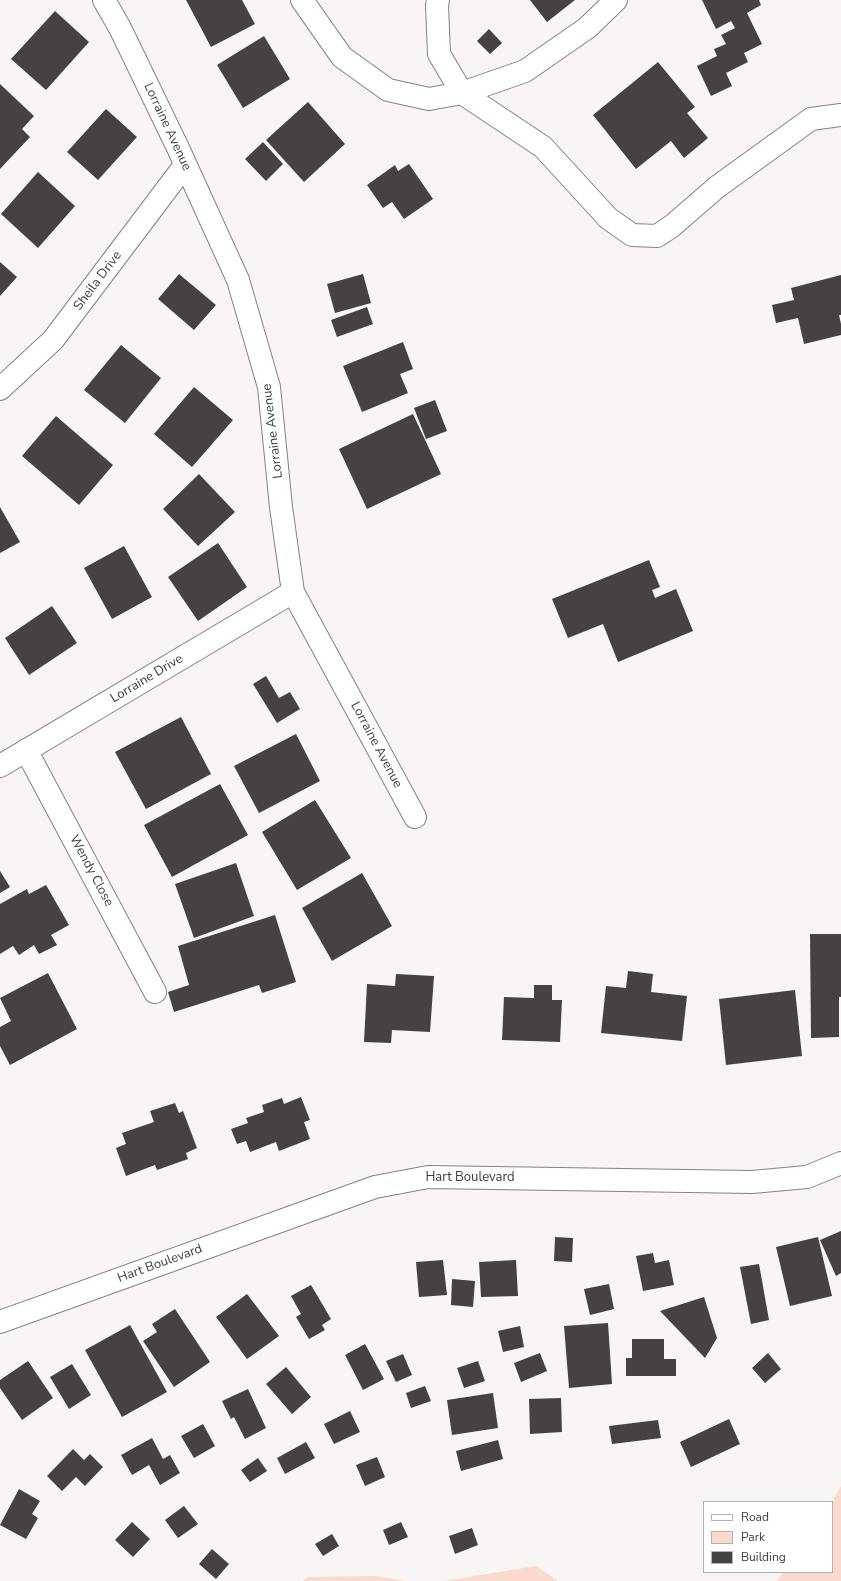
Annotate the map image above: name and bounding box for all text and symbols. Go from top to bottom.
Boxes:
street label: Lorraine Avenue [140,81,194,173]
street label: Sheila Drive [71,248,125,314]
street label: Lorraine Avenue [259,383,287,479]
street label: Lorraine Drive [108,651,186,707]
street label: Lorraine Avenue [347,699,405,791]
street label: Wendy Close [66,833,116,909]
street label: Hart Boulevard [425,1170,515,1186]
street label: Hart Boulevard [115,1241,205,1287]
legend [703,1501,833,1573]
text: Road [741,1509,769,1525]
text: Park [741,1529,765,1545]
text: Building [741,1549,786,1565]

